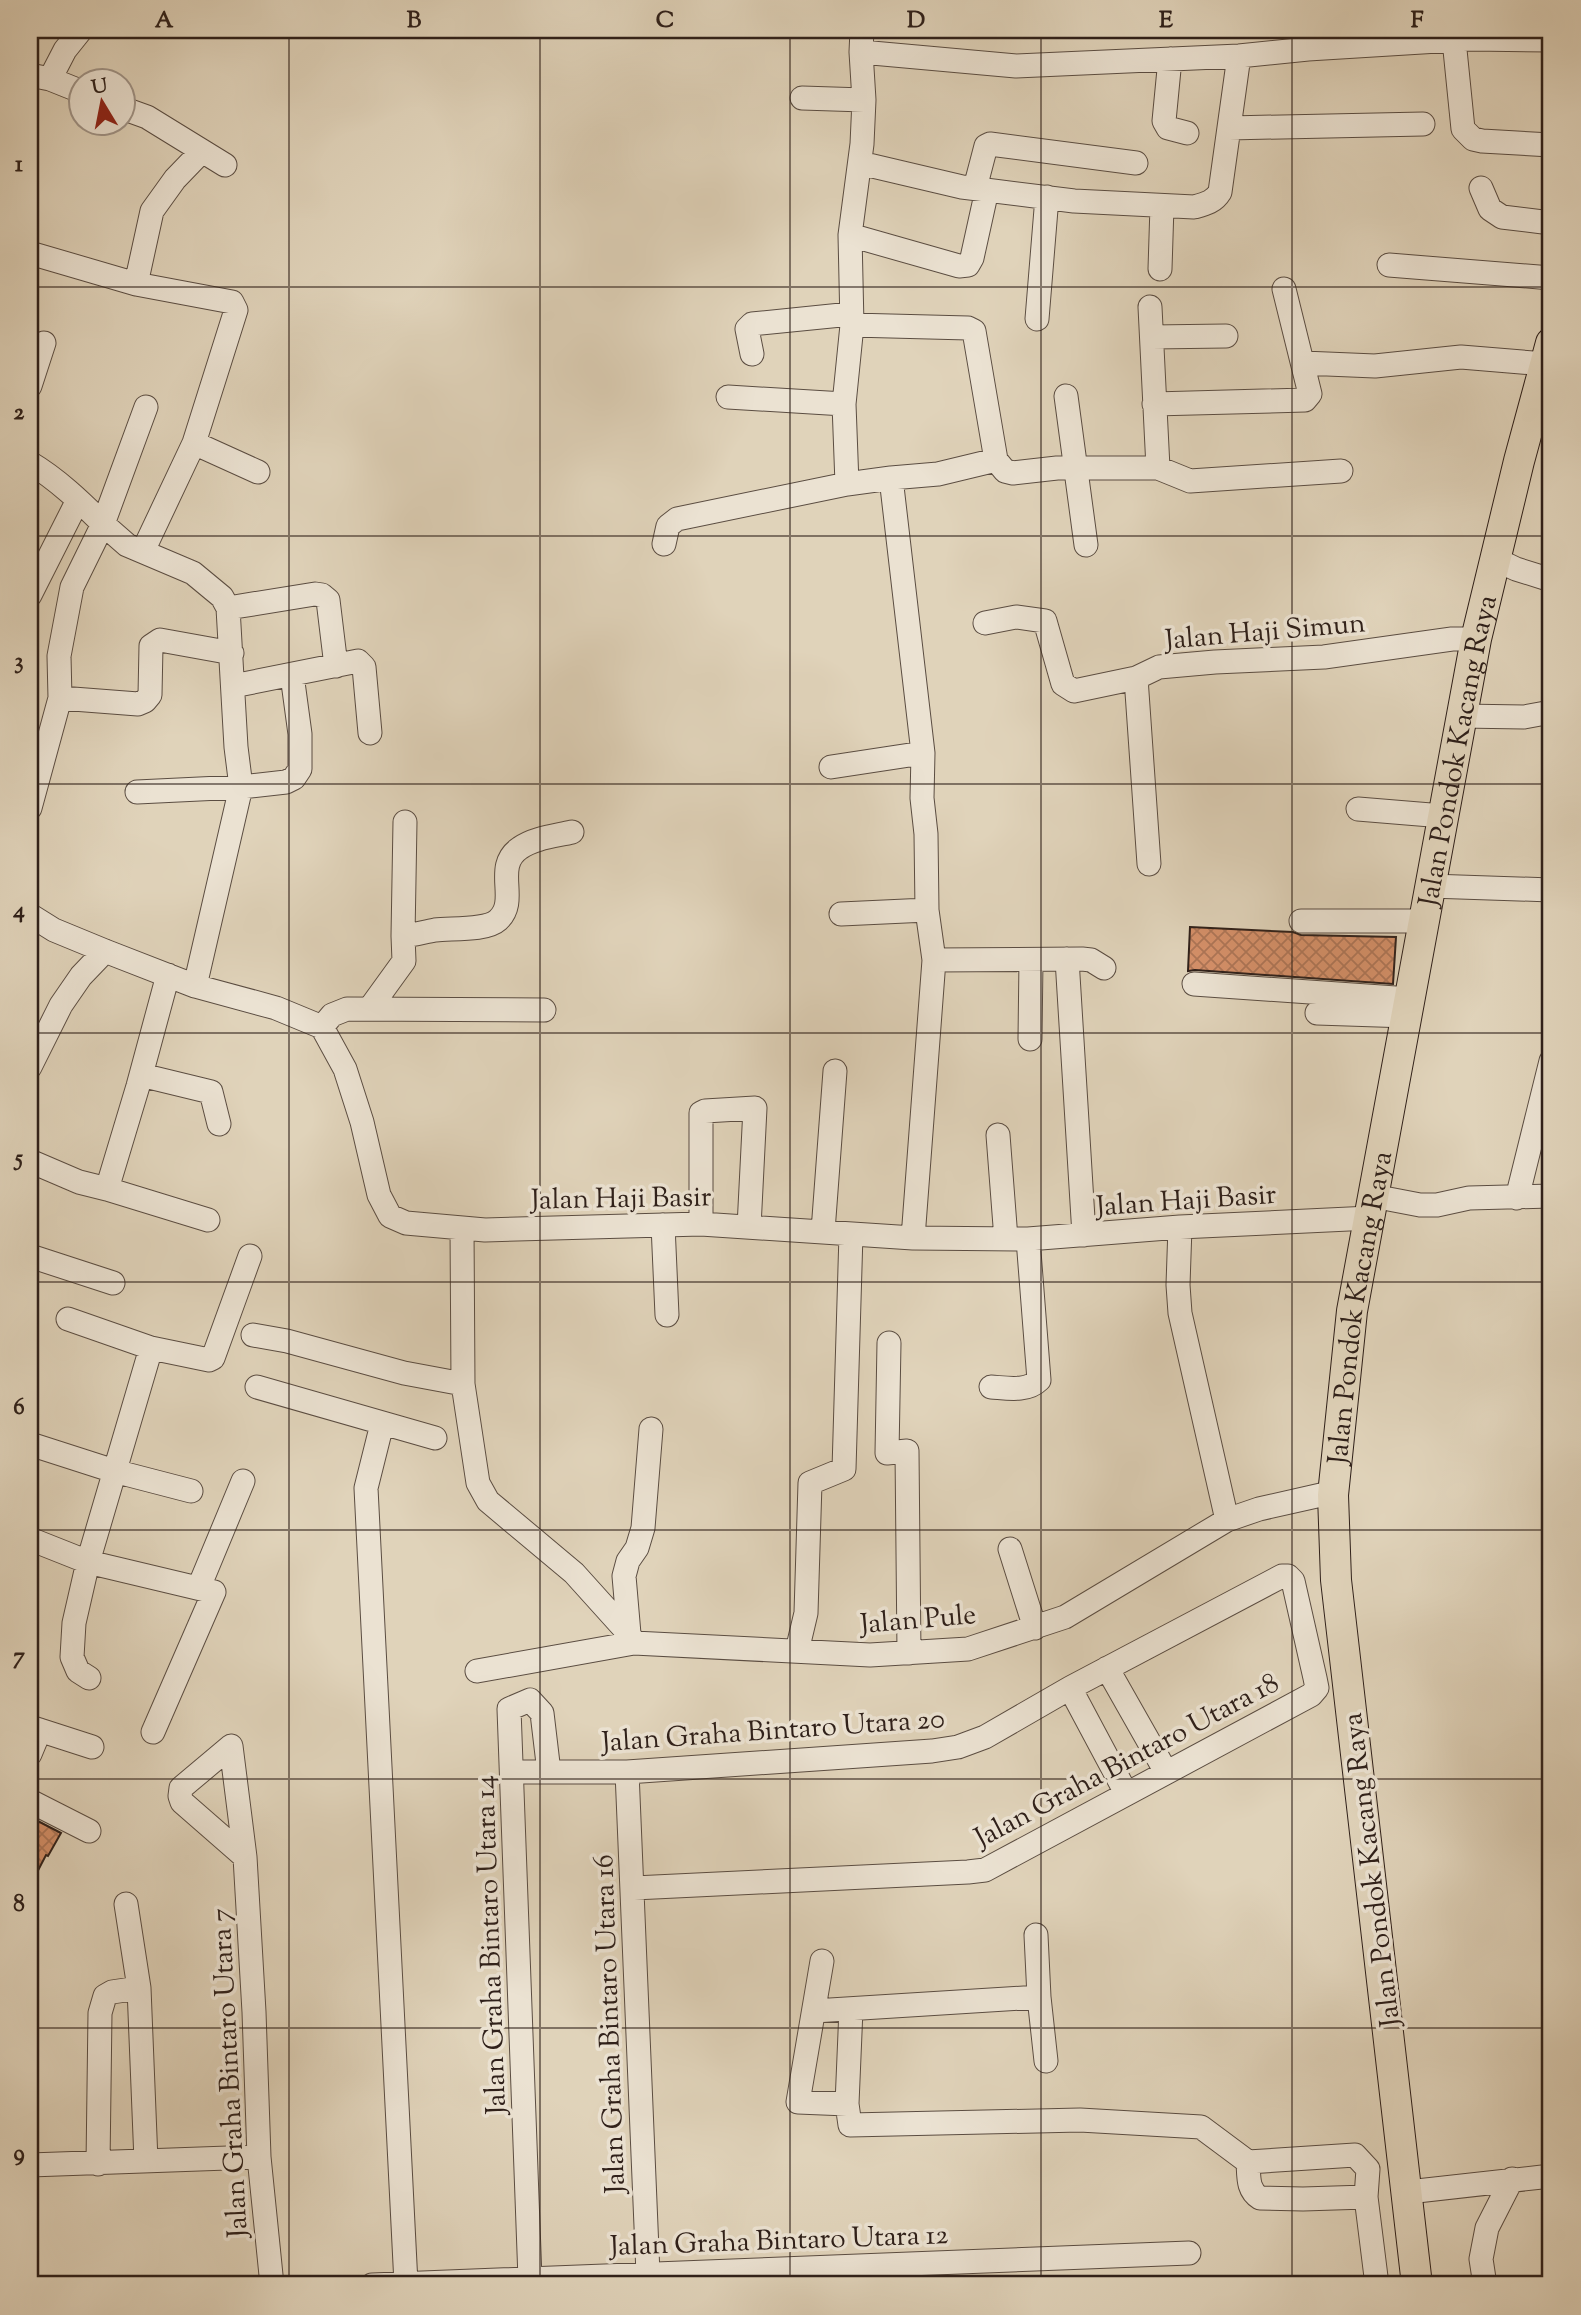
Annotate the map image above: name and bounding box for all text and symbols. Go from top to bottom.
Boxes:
text: A [155,5,174,38]
text: B [407,5,422,38]
text: C [656,5,674,38]
text: D [907,5,925,38]
text: E [1159,5,1173,38]
text: F [1411,5,1424,38]
north arrow [66,66,136,136]
text: U [90,73,110,102]
text: 1 [15,149,23,182]
text: 2 [14,397,25,430]
street label: Jalan Pondok Kacang Raya [1410,591,1509,912]
street label: Jalan Haji Simun [1161,604,1367,662]
text: 3 [14,646,24,679]
text: 4 [12,895,25,928]
text: 5 [13,1143,23,1176]
street label: Jalan Pondok Kacang Raya [1319,1148,1404,1468]
street label: Jalan Haji Basir [1093,1176,1278,1228]
street label: Jalan Haji Basir [528,1178,712,1222]
text: 6 [13,1392,25,1425]
street label: Jalan Pule [857,1596,978,1646]
text: 7 [13,1641,25,1674]
street label: Jalan Graha Bintaro Utara 18 [966,1664,1287,1860]
street label: Jalan Graha Bintaro Utara 20 [598,1700,946,1764]
street label: Jalan Pondok Kacang Raya [1334,1710,1412,2031]
street label: Jalan Graha Bintaro Utara 14 [466,1775,518,2117]
street label: Jalan Graha Bintaro Utara 16 [585,1854,637,2196]
text: 8 [13,1889,25,1922]
street label: Jalan Graha Bintaro Utara 7 [202,1907,260,2241]
text: 9 [13,2138,25,2171]
street label: Jalan Graha Bintaro Utara 12 [607,2216,949,2268]

